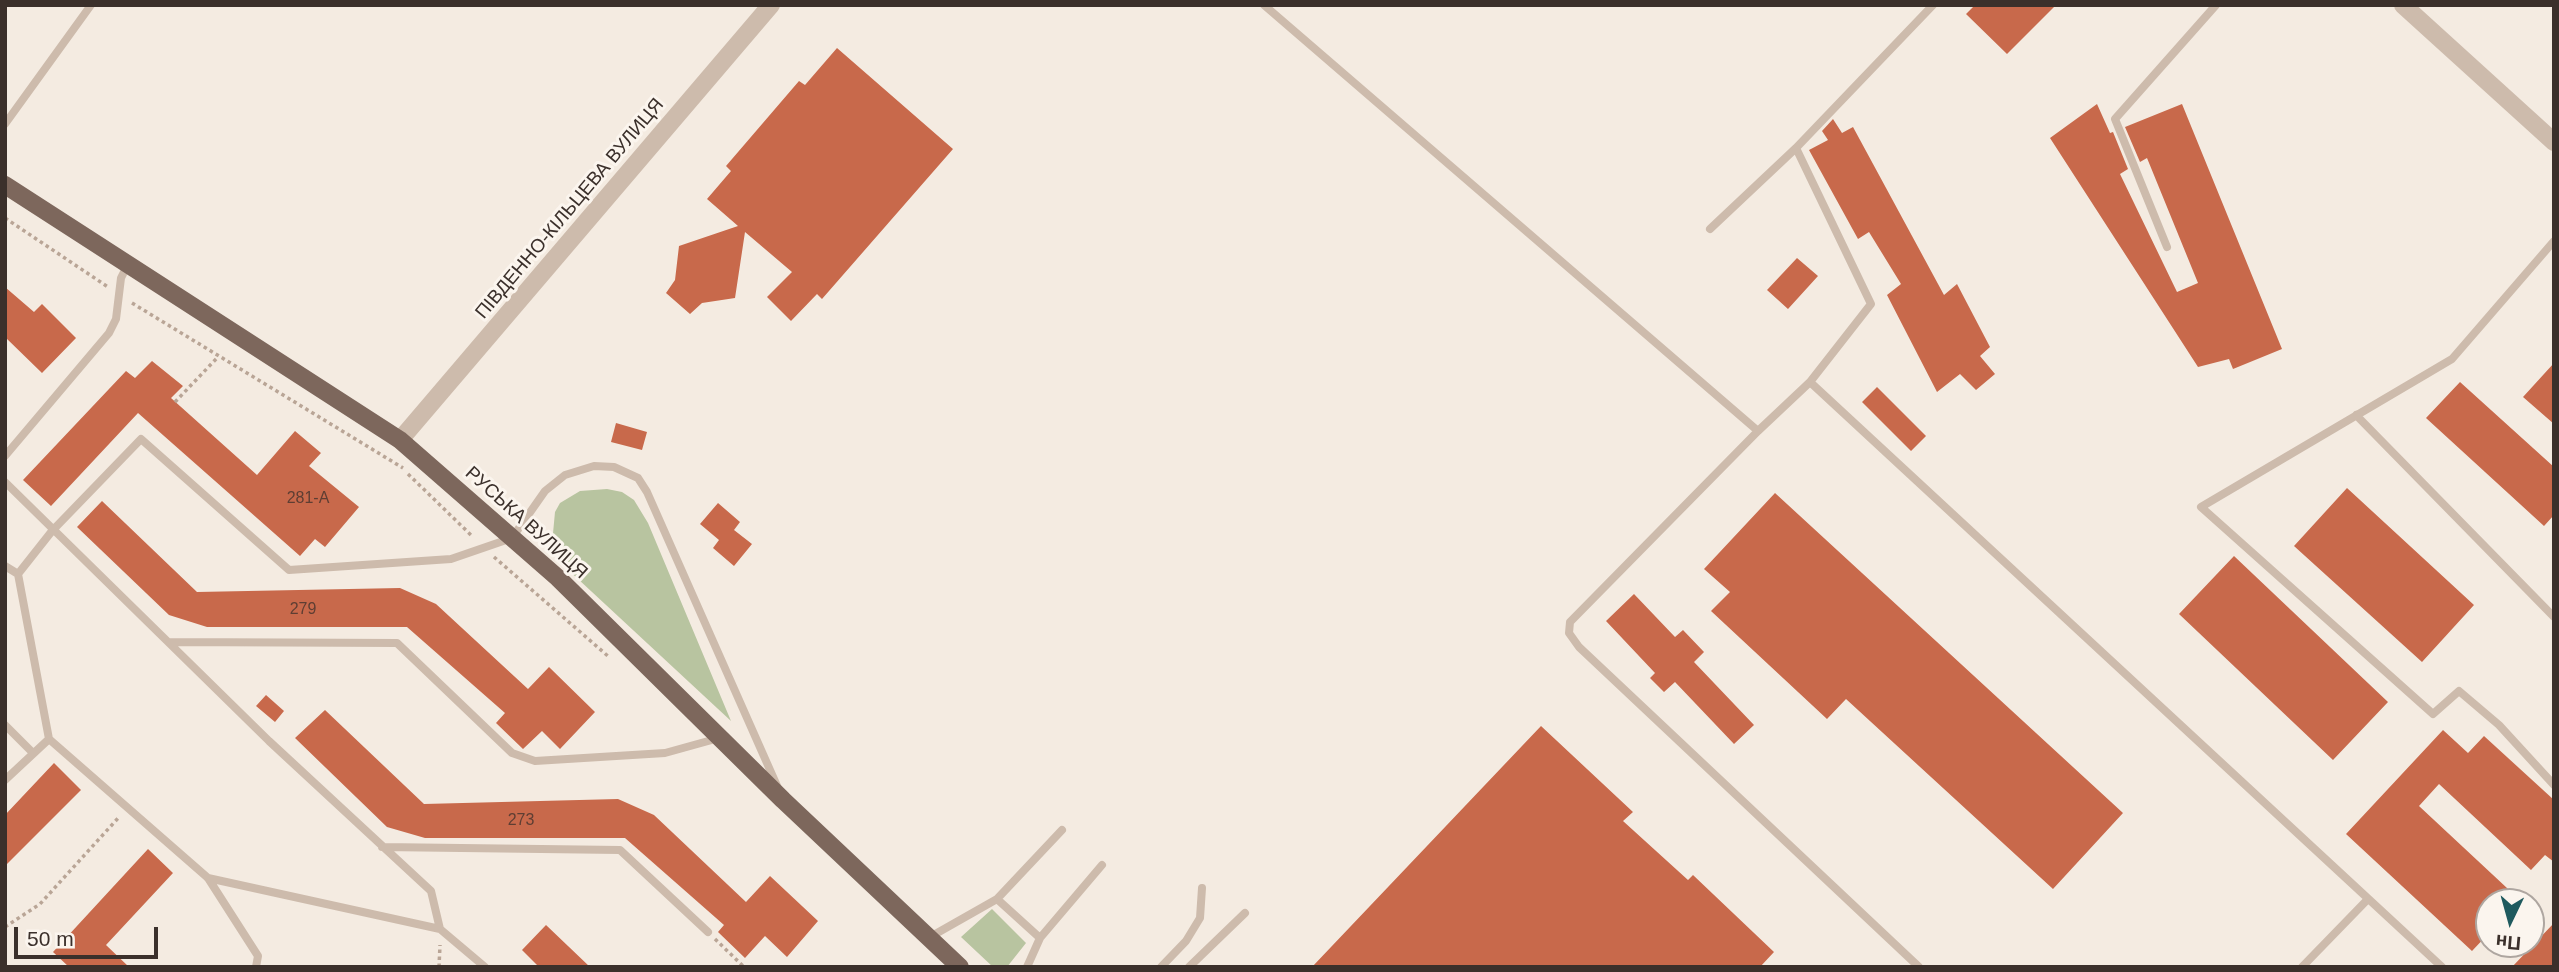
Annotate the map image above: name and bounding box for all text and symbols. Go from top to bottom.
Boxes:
street label: ПІВДЕННО-КІЛЬЦЕВА ВУЛИЦЯ [471,94,669,324]
street label: РУСЬКА ВУЛИЦЯ [460,462,592,584]
house number: 281-А [287,489,329,509]
house number: 279 [290,600,316,620]
house number: 273 [508,811,534,831]
north arrow [2475,888,2545,958]
scale bar [18,912,161,956]
text: 50 m [27,927,74,950]
text: Пн [2495,931,2522,954]

